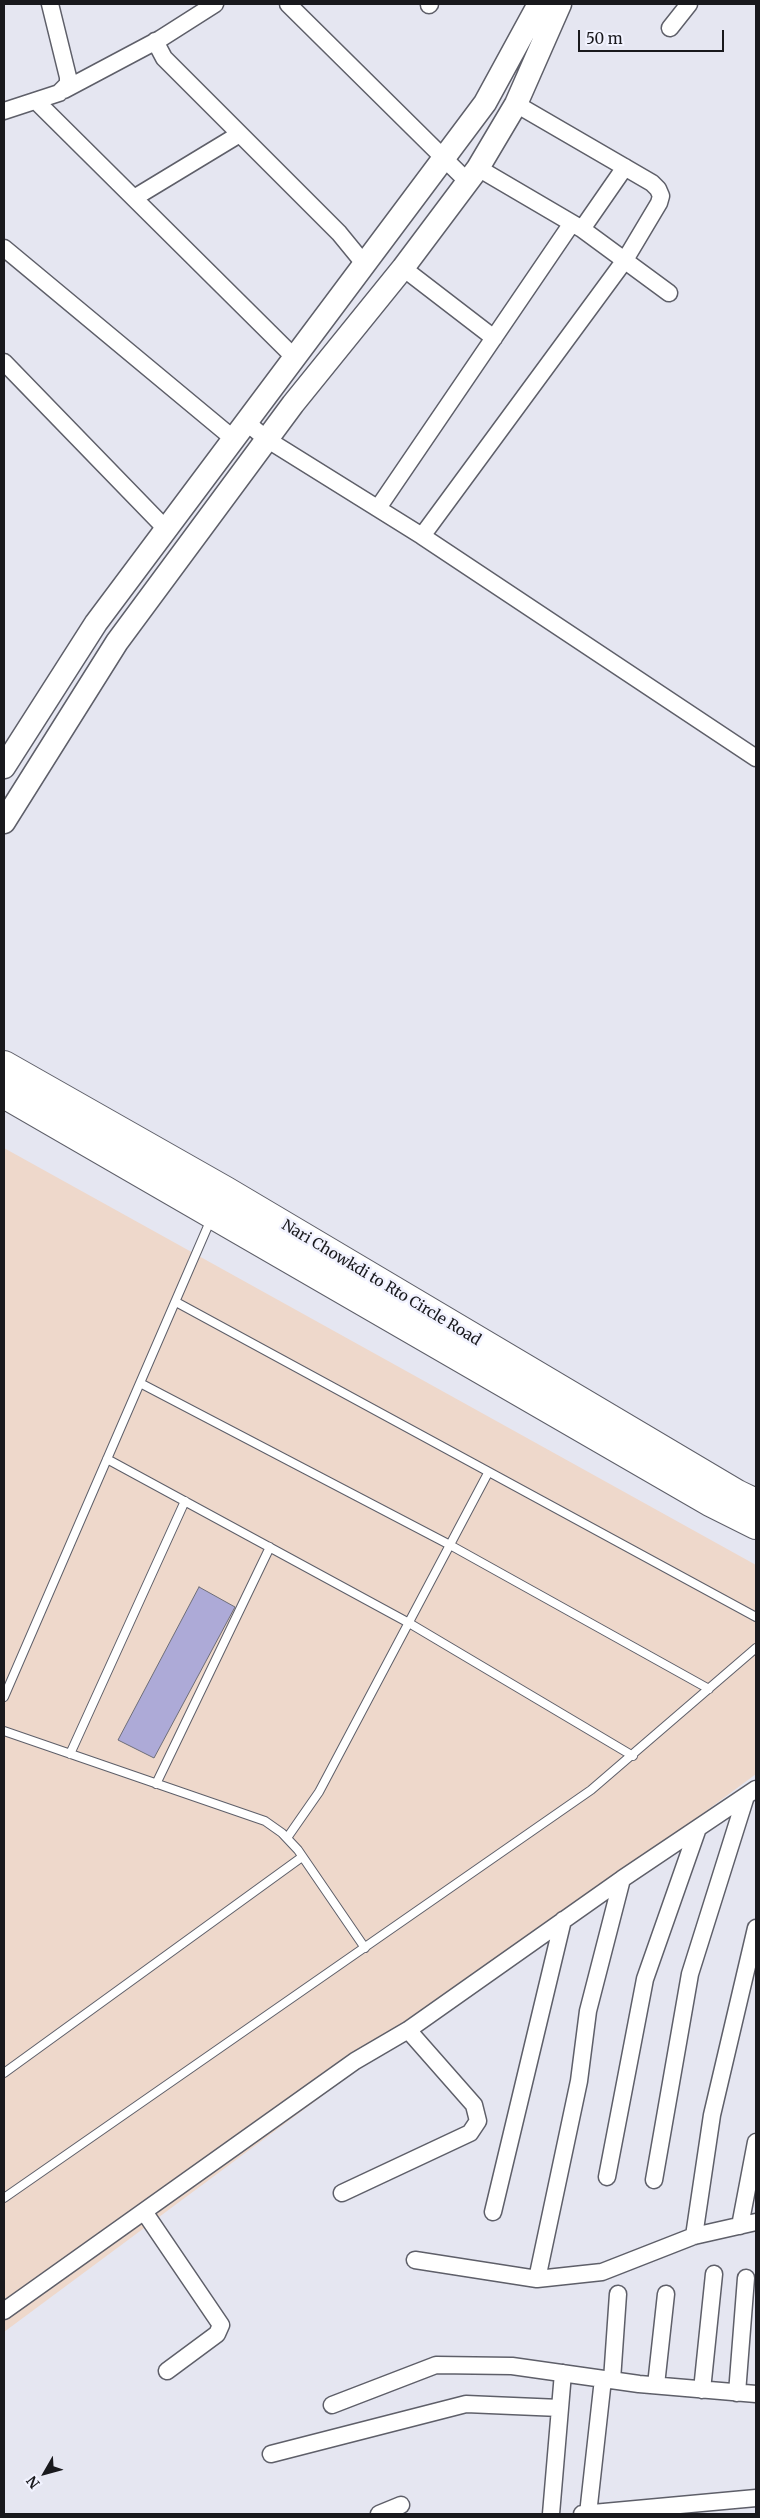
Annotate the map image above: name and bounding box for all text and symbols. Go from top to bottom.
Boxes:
scale bar [580,20,726,52]
text: 50 m [586,29,623,48]
street label: Nari Chowkdi to Rto Circle Road [278,1216,484,1350]
north arrow [20,2448,70,2498]
text: N [23,2472,44,2492]

